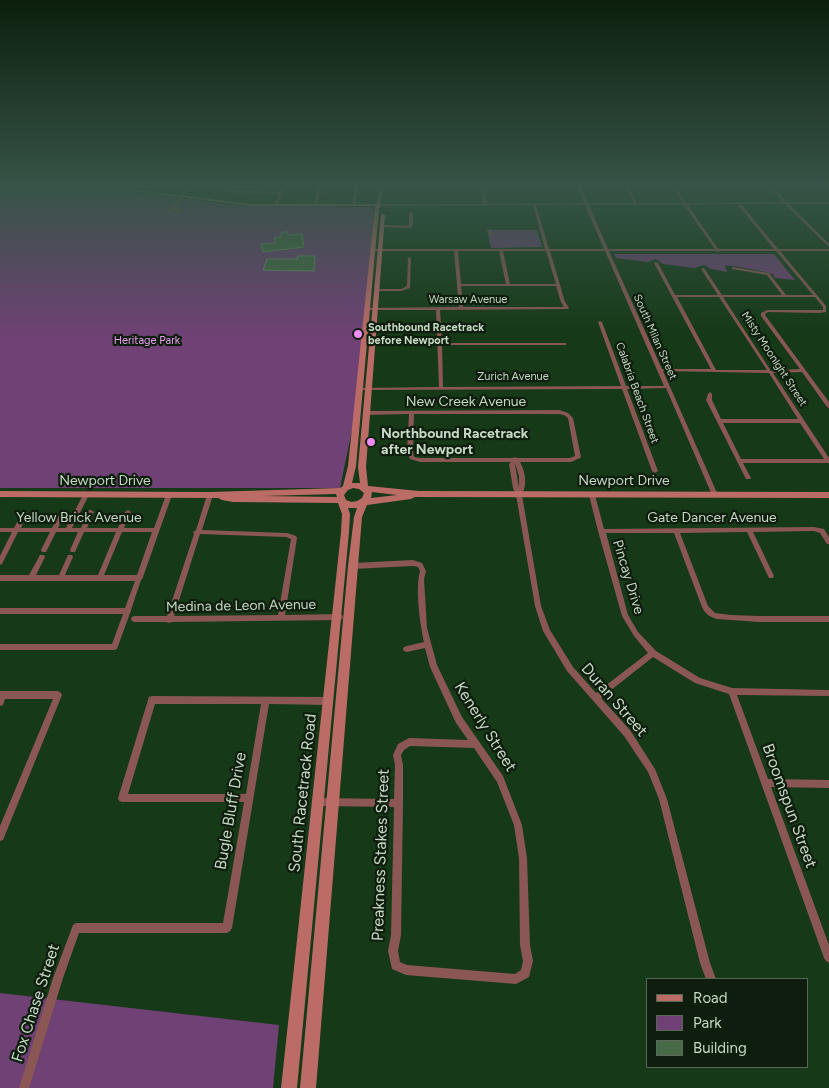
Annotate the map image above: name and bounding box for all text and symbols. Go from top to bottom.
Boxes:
street label: South Milan Street [630,292,680,382]
street label: Warsaw Avenue [429,293,507,307]
street label: Misty Moonlght Street [738,309,810,409]
place label: Southbound Racetrack before Newport [368,321,484,347]
marker: Southbound Racetrack before Newport [352,328,364,340]
park label: Heritage Park [114,334,180,348]
street label: Calabria Beach Street [613,341,661,445]
street label: Zurich Avenue [477,370,549,384]
street label: New Creek Avenue [406,394,526,410]
place label: Northbound Racetrack after Newport [381,426,528,458]
marker: Northbound Racetrack after Newport [365,436,377,448]
street label: Newport Drive [59,473,151,489]
street label: Newport Drive [578,473,670,489]
street label: Yellow Brick Avenue [16,510,142,526]
street label: Gate Dancer Avenue [647,510,777,526]
street label: Pincay Drive [609,538,647,616]
street label: Medina de Leon Avenue [166,596,316,616]
street label: Duran Street [577,659,651,741]
street label: Kenerly Street [450,679,520,775]
street label: South Racetrack Road [285,713,321,873]
street label: Broomspun Street [758,741,820,871]
street label: Bugle Bluff Drive [211,751,251,871]
street label: Preakness Stakes Street [368,769,394,941]
street label: Fox Chase Street [8,942,64,1064]
legend [646,978,809,1068]
text: Road [693,989,728,1007]
text: Park [693,1014,722,1032]
text: Building [693,1039,747,1057]

